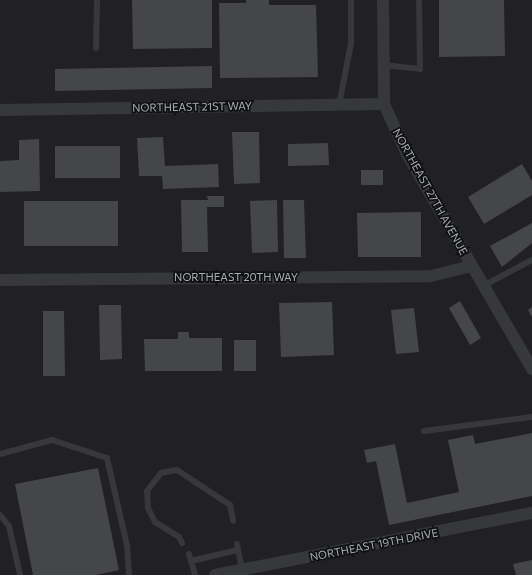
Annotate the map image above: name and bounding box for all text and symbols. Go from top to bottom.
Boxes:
street label: NORTHEAST 21ST WAY [132,99,252,115]
street label: NORTHEAST 27TH AVENUE [390,127,470,257]
street label: NORTHEAST 20TH WAY [174,270,298,284]
street label: NORTHEAST 19TH DRIVE [309,526,439,564]

